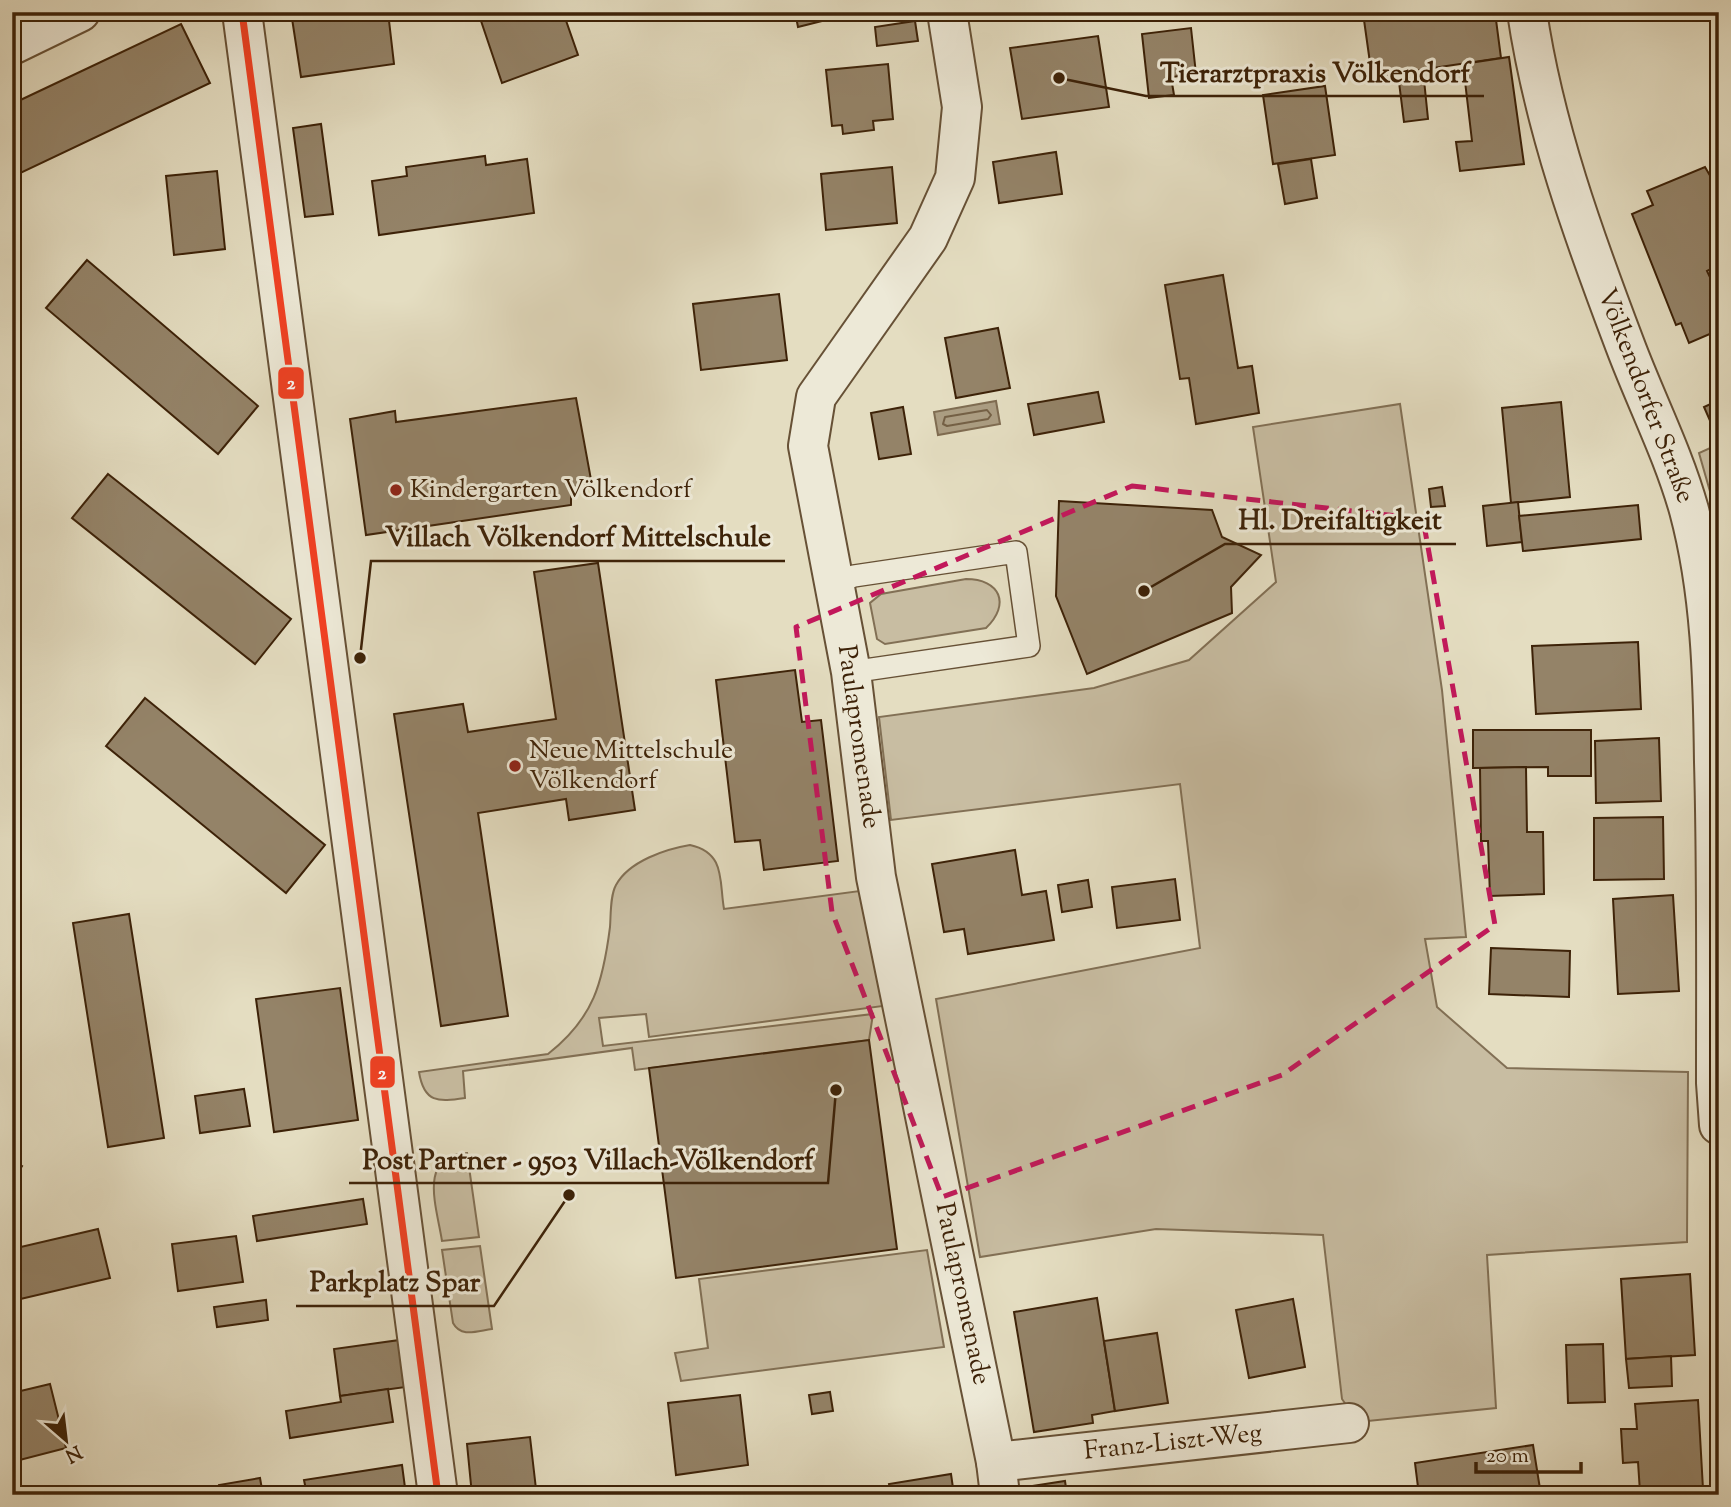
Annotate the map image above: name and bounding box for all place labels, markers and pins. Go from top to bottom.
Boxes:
callout: Tierarztpraxis Völkendorf [1146,47,1484,96]
place label: Kindergarten Völkendorf [410,472,693,509]
marker: Kindergarten Völkendorf [388,482,404,498]
callout: Hl. Dreifaltigkeit [1225,495,1456,544]
callout: Villach Völkendorf Mittelschule [371,512,785,561]
place label: Neue Mittelschule Völkendorf [529,733,733,800]
marker: Neue Mittelschule Völkendorf [507,758,523,774]
callout: Post Partner - 9503 Villach-Völkendorf [349,1134,828,1183]
callout: Parkplatz Spar [296,1257,494,1306]

